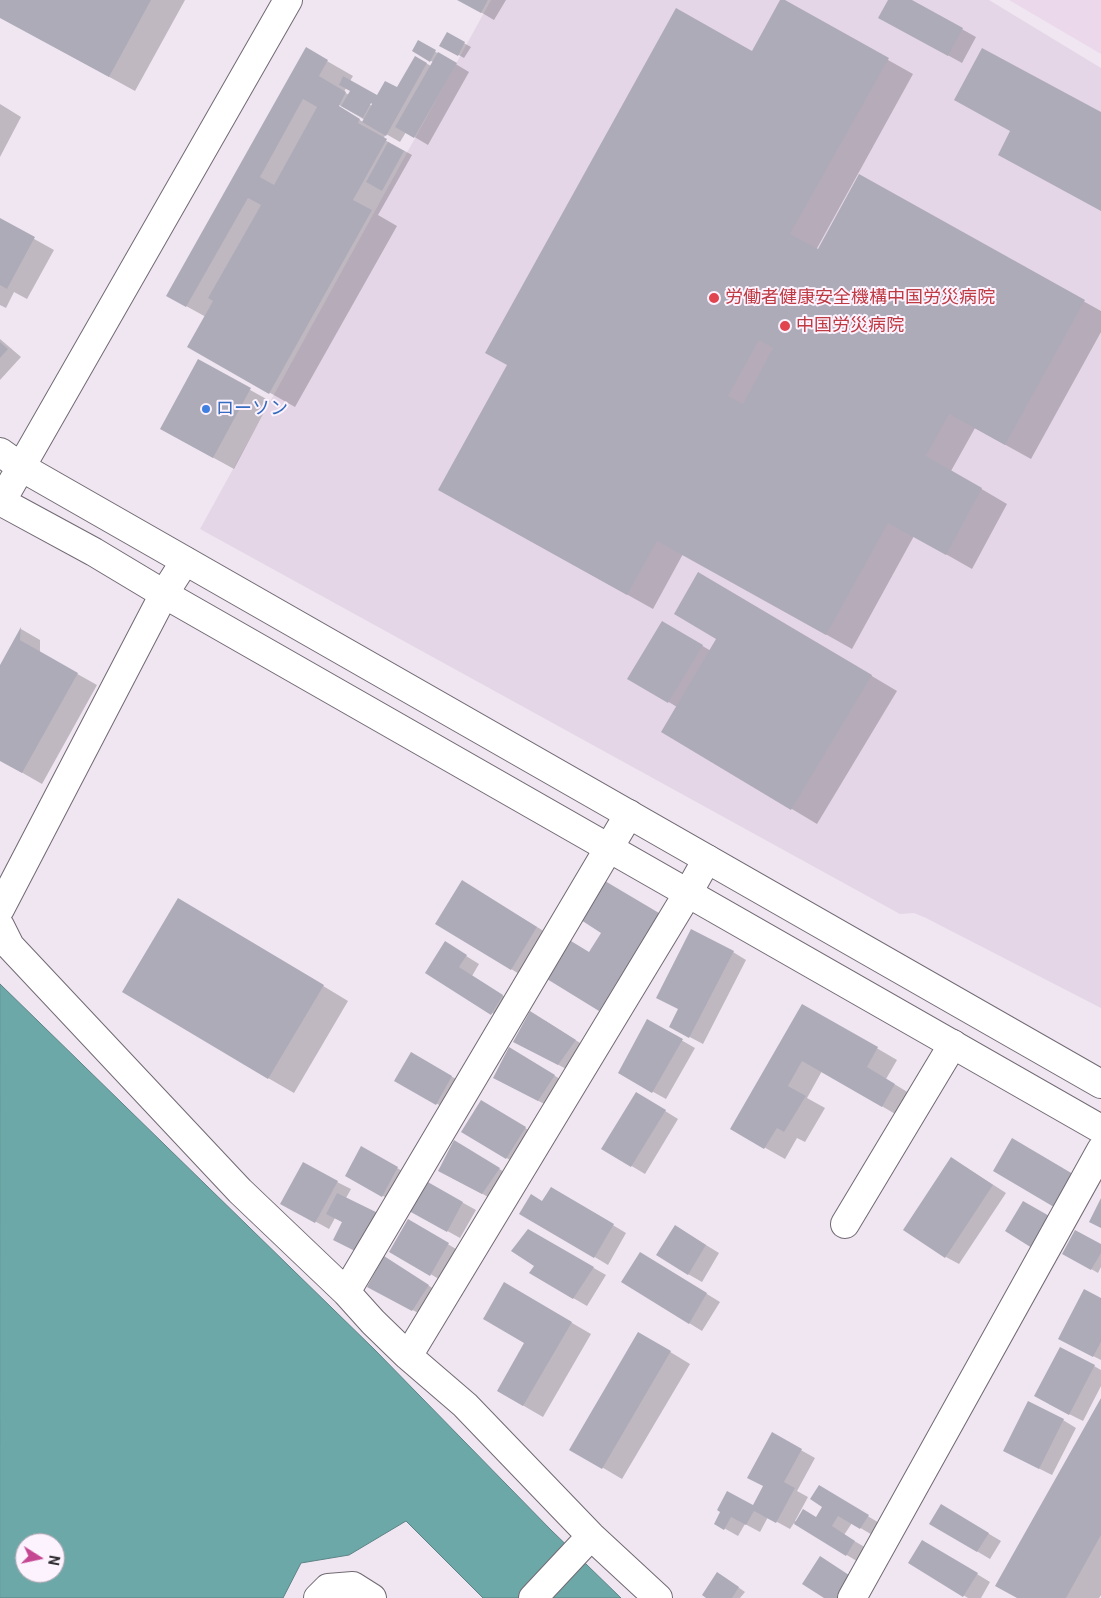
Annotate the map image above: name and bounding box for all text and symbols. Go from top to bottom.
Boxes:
place label: 労働者健康安全機構中国労災病院 [725,287,995,309]
marker: 労働者健康安全機構中国労災病院 [707,291,721,305]
place label: 中国労災病院 [796,315,904,337]
marker: 中国労災病院 [778,319,792,333]
place label: ローソン [216,398,288,420]
marker: ローソン [200,403,212,415]
north arrow [15,1533,65,1583]
text: N [45,1554,63,1567]

